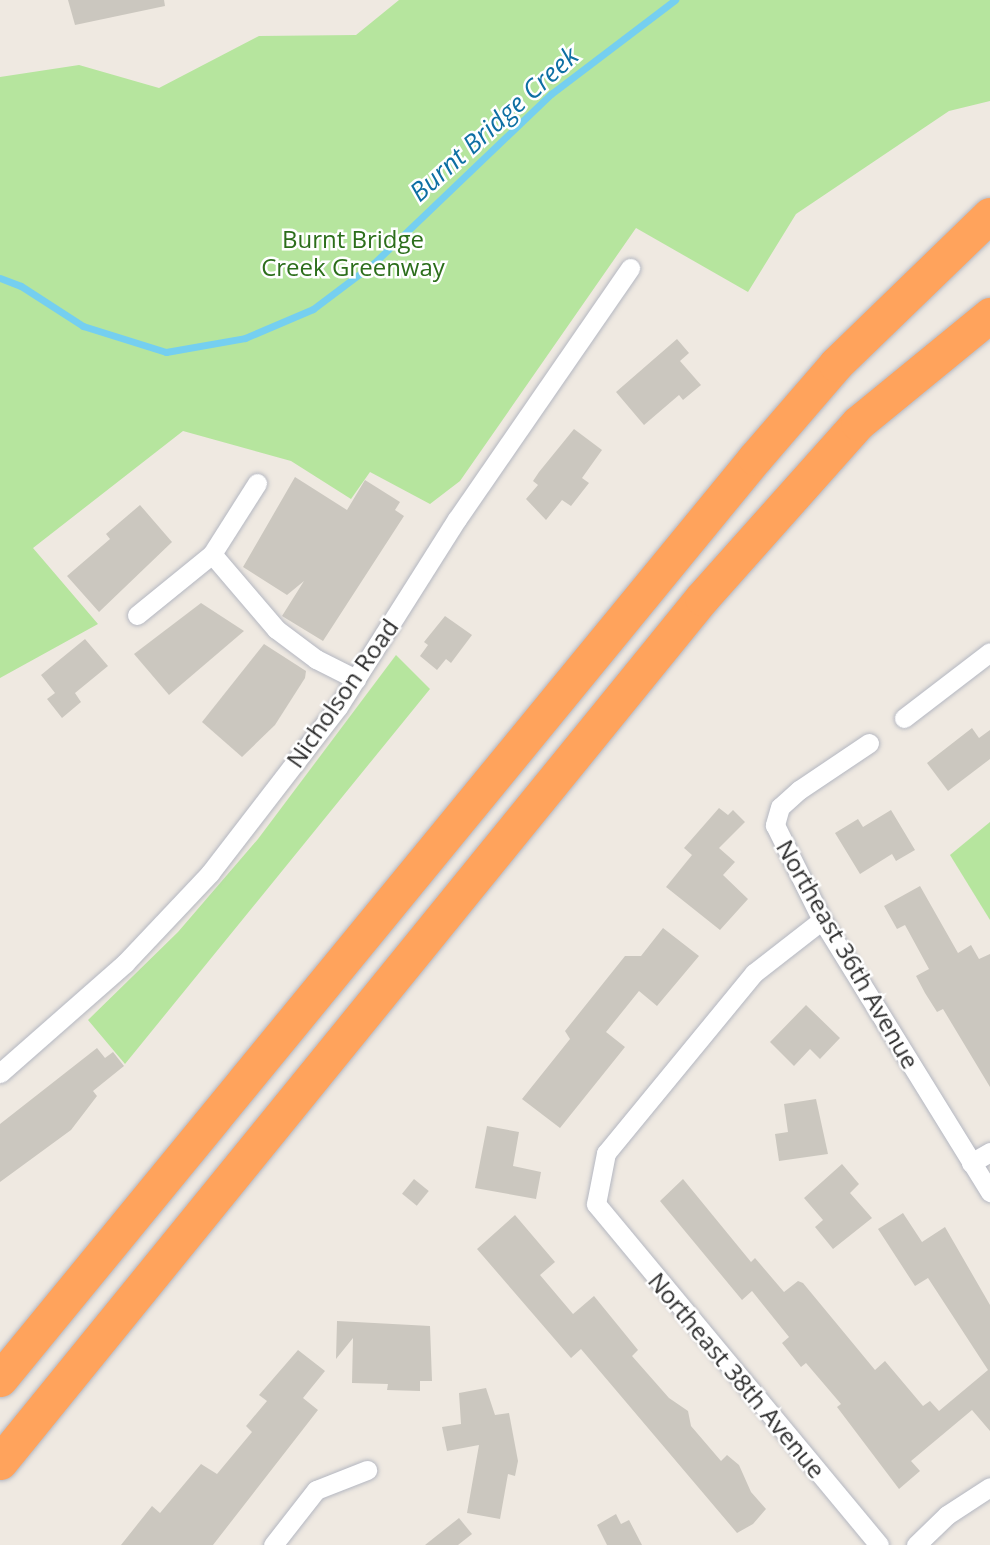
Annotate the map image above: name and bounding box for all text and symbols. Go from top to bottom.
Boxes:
water label: Burnt Bridge Creek [403,40,585,208]
park label: Burnt Bridge Creek Greenway [261,225,445,281]
street label: Nicholson Road [280,613,404,773]
street label: Northeast 36th Avenue [771,835,925,1073]
street label: Northeast 38th Avenue [643,1266,831,1484]

